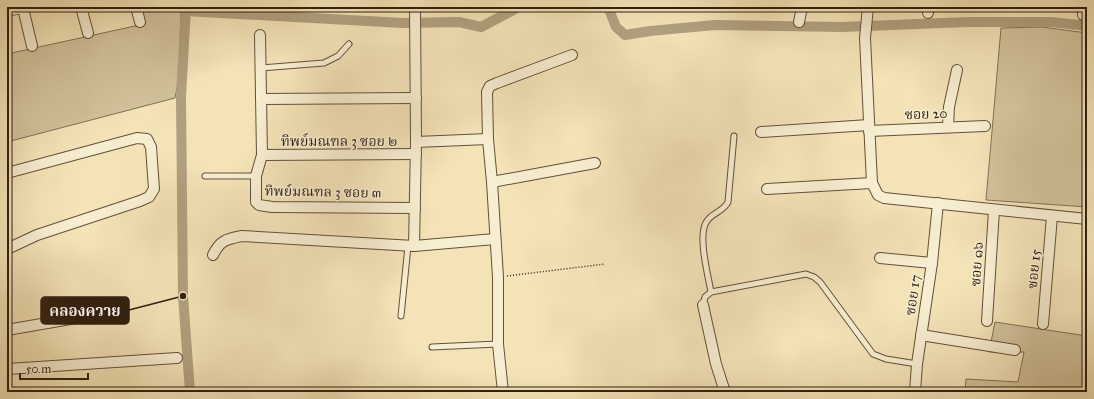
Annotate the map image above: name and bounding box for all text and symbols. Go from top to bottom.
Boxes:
street label: ซอย 20 [904,105,948,123]
street label: ทิพย์มณฑล 3 ซอย ๒ [281,132,397,150]
street label: ทิพย์มณฑล 3 ซอย ๓ [264,181,382,202]
street label: ซอย ๑๖ [967,241,987,287]
street label: ซอย 15 [1024,248,1044,290]
street label: ซอย 17 [902,274,924,316]
callout: คลองควาย [41,297,129,324]
text: คลองควาย [49,302,121,320]
scale bar [20,355,88,381]
text: 50 m [26,362,51,376]

